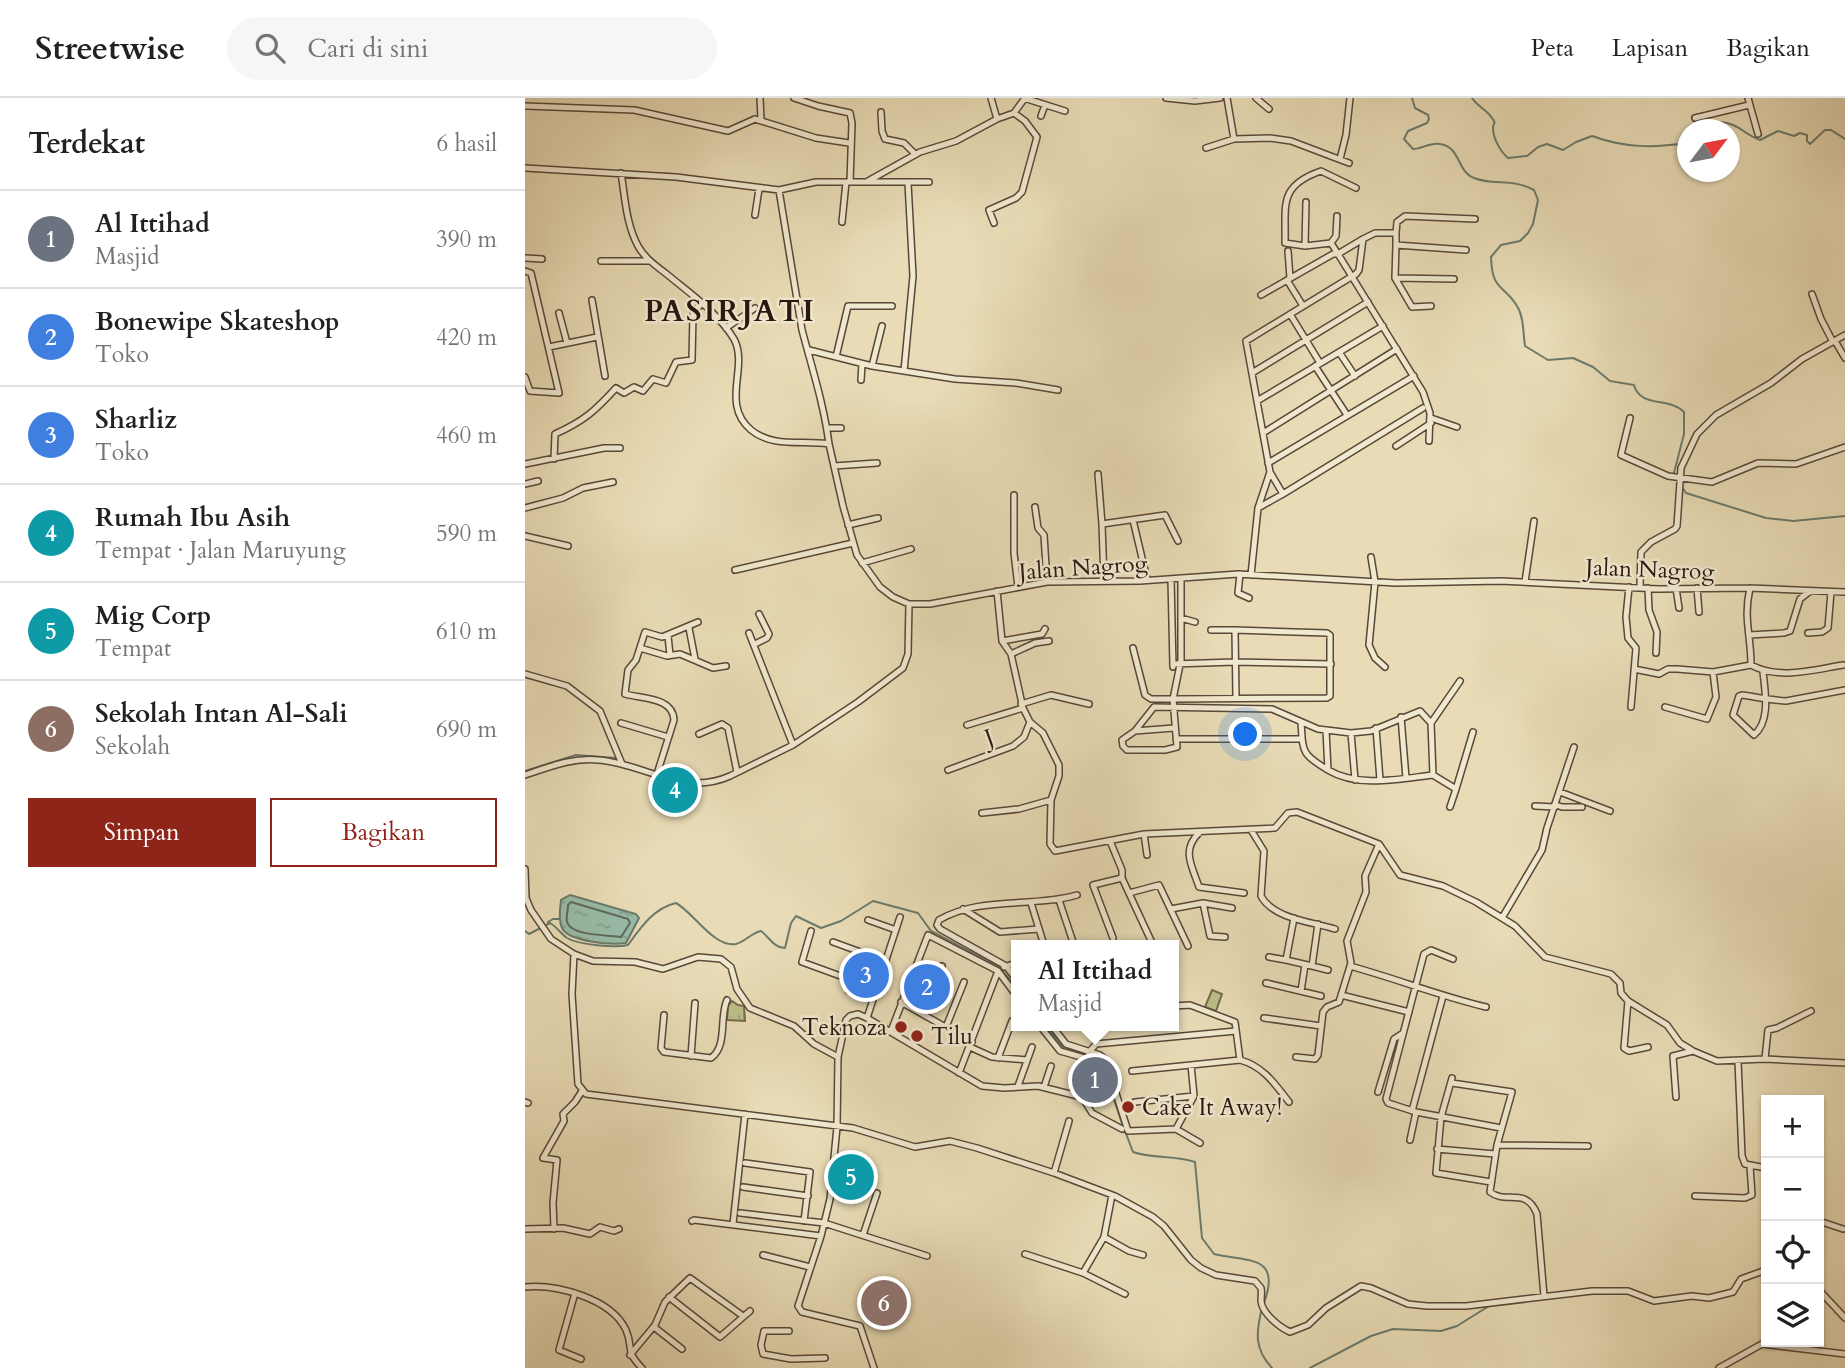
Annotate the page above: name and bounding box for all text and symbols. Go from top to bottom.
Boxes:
search box [227,17,717,80]
text: Streetwise [35,26,185,71]
icon: search [251,29,289,67]
text: Cari di sini [307,31,428,66]
text: Peta [1531,32,1574,65]
text: Lapisan [1612,32,1688,65]
text: Bagikan [1726,32,1810,65]
north arrow [1677,119,1740,182]
text: Terdekat [28,123,145,164]
text: 6 hasil [436,128,497,159]
text: Al Ittihad [95,206,210,241]
text: 1 [45,224,57,255]
text: 390 m [436,224,497,255]
text: Masjid [95,241,160,272]
district label: PASIRJATI [644,291,816,332]
text: Bonewipe Skateshop [95,304,340,339]
text: 2 [45,322,57,353]
text: 420 m [436,322,497,353]
text: Toko [95,339,149,370]
text: Sharliz [95,402,177,437]
text: 3 [45,420,57,451]
text: 460 m [436,420,497,451]
text: Toko [95,437,149,468]
text: Rumah Ibu Asih [95,500,290,535]
text: 4 [45,518,57,549]
text: 590 m [436,518,497,549]
text: Tempat · Jalan Maruyung [95,535,346,566]
street label: Jalan Nagrog [1015,548,1149,588]
street label: Jalan Nagrog [1582,552,1715,587]
text: Mig Corp [95,598,211,633]
text: 5 [45,616,57,647]
text: 610 m [436,616,497,647]
text: Tempat [95,633,171,664]
text: Sekolah Intan Al-Sali [95,696,347,731]
text: 6 [45,714,57,745]
text: 690 m [436,714,497,745]
your location [1228,717,1262,751]
street label: J [977,722,998,754]
text: Sekolah [95,731,170,762]
pin: 4 [652,764,698,816]
button: Simpan [28,798,256,867]
button: Bagikan [270,798,497,867]
popup [1011,940,1179,1031]
pin: 3 [843,949,889,1001]
text: Al Ittihad [1038,953,1152,988]
pin: 2 [904,961,950,1013]
text: Masjid [1038,988,1102,1019]
place label: Teknoza [802,1012,887,1043]
marker: Teknoza [893,1019,909,1035]
place label: Tilu [931,1021,973,1052]
marker: Tilu [909,1028,925,1044]
pin: 1 [1072,1054,1118,1106]
place label: Cake It Away! [1142,1092,1282,1123]
map controls [1761,1095,1824,1347]
button: + [1761,1095,1824,1158]
marker: Cake It Away! [1120,1099,1136,1115]
pin: 5 [828,1151,874,1203]
button: − [1761,1158,1824,1221]
button: locate [1761,1221,1824,1284]
pin: 6 [861,1277,907,1329]
button: layers [1761,1284,1824,1347]

